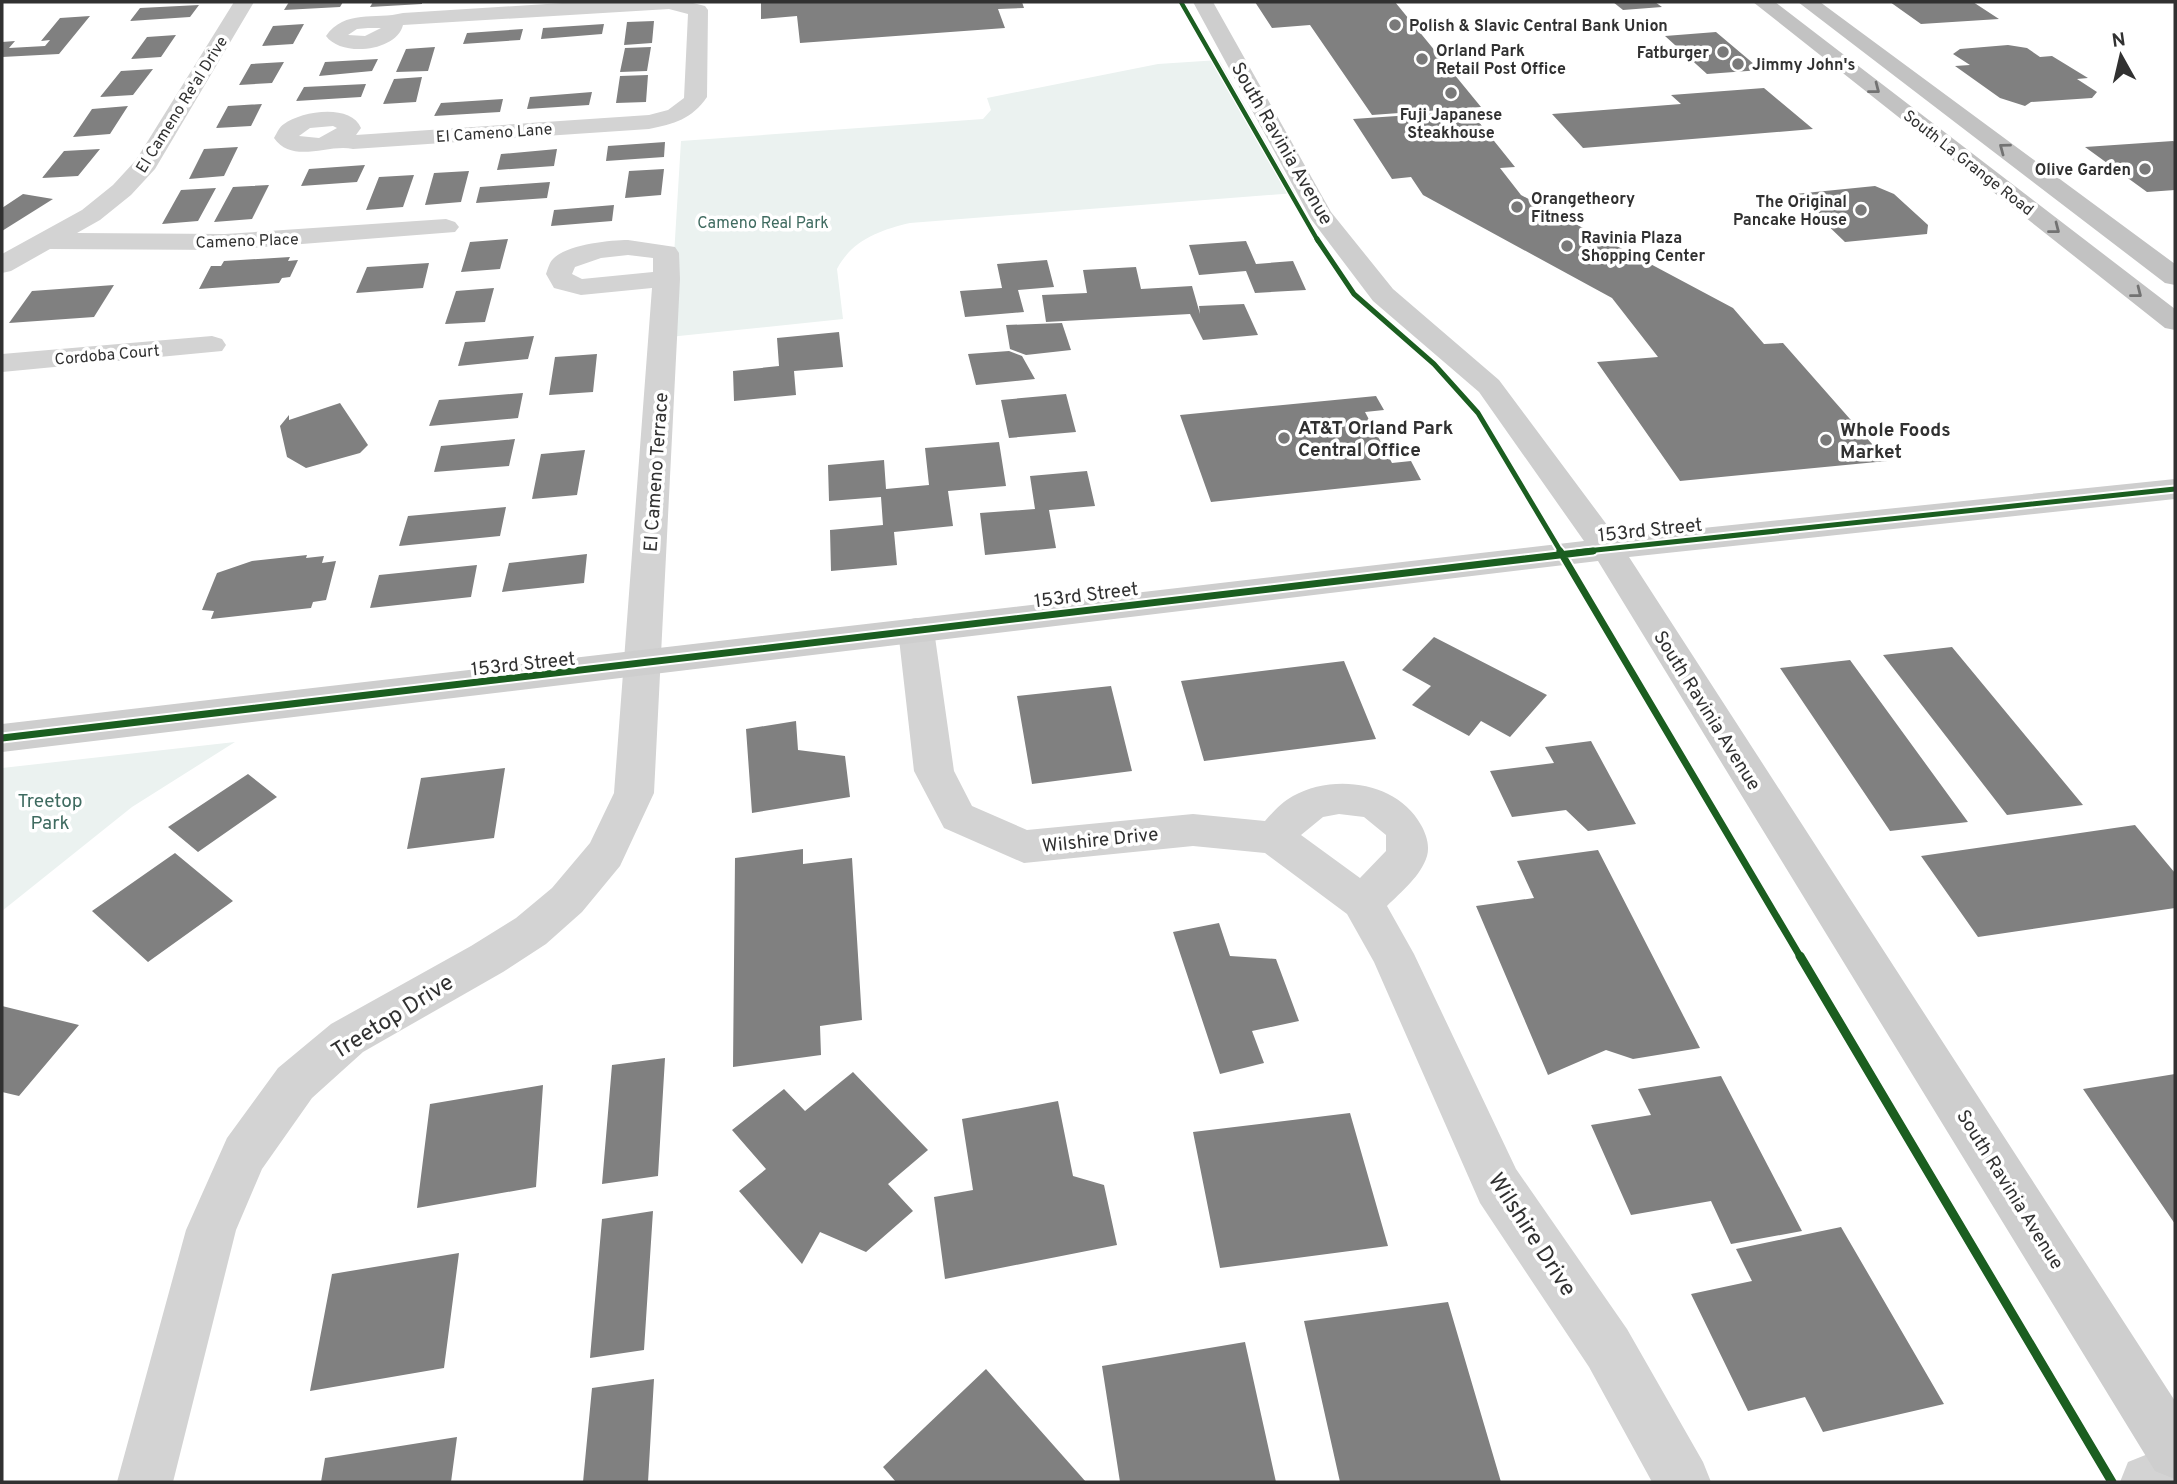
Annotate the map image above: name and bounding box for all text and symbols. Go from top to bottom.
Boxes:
marker: Polish & Slavic Central Bank Union [1387,17,1403,33]
place label: Polish & Slavic Central Bank Union [1409,17,1668,37]
north arrow [2086,21,2156,91]
text: N [2110,28,2127,54]
street label: El Cameno Re'al Drive [132,33,233,177]
place label: Orland Park Retail Post Office [1436,42,1566,80]
place label: Fatburger [1637,44,1709,64]
marker: Fatburger [1715,44,1731,60]
marker: Orland Park Retail Post Office [1414,51,1430,67]
marker: Jimmy John's [1730,56,1746,72]
place label: Jimmy John's [1752,56,1855,76]
street label: South Ravinia Avenue [1225,58,1338,230]
one-way arrow [1868,80,1880,93]
marker: Fuji Japanese Steakhouse [1443,85,1459,101]
place label: Fuji Japanese Steakhouse [1400,106,1502,144]
street label: South La Grange Road [1899,106,2037,221]
street label: El Cameno Lane [435,120,553,148]
one-way arrow [1999,144,2012,156]
place label: Olive Garden [2035,161,2131,181]
marker: Olive Garden [2137,161,2153,177]
place label: Orangetheory Fitness [1531,190,1635,228]
place label: The Original Pancake House [1733,193,1847,231]
marker: Orangetheory Fitness [1509,199,1525,215]
marker: The Original Pancake House [1853,202,1869,218]
park label: Cameno Real Park [697,214,829,234]
one-way arrow [2047,220,2059,233]
place label: Ravinia Plaza Shopping Center [1581,229,1705,267]
street label: Cameno Place [195,230,299,254]
marker: Ravinia Plaza Shopping Center [1559,238,1575,254]
one-way arrow [2129,284,2142,297]
street label: Cordoba Court [54,341,161,371]
street label: El Cameno Terrace [639,392,675,553]
place label: AT&T Orland Park Central Office [1298,417,1454,463]
place label: Whole Foods Market [1840,419,1951,465]
marker: AT&T Orland Park Central Office [1276,430,1292,446]
marker: Whole Foods Market [1818,432,1834,448]
street label: 153rd Street [1597,514,1704,548]
street label: 153rd Street [1033,578,1140,614]
street label: South Ravinia Avenue [1647,627,1765,795]
street label: 153rd Street [470,648,577,682]
park label: Treetop Park [17,790,83,836]
street label: Wilshire Drive [1041,823,1160,859]
street label: Treetop Drive [327,969,460,1067]
street label: South Ravinia Avenue [1950,1106,2068,1274]
street label: Wilshire Drive [1480,1168,1582,1303]

